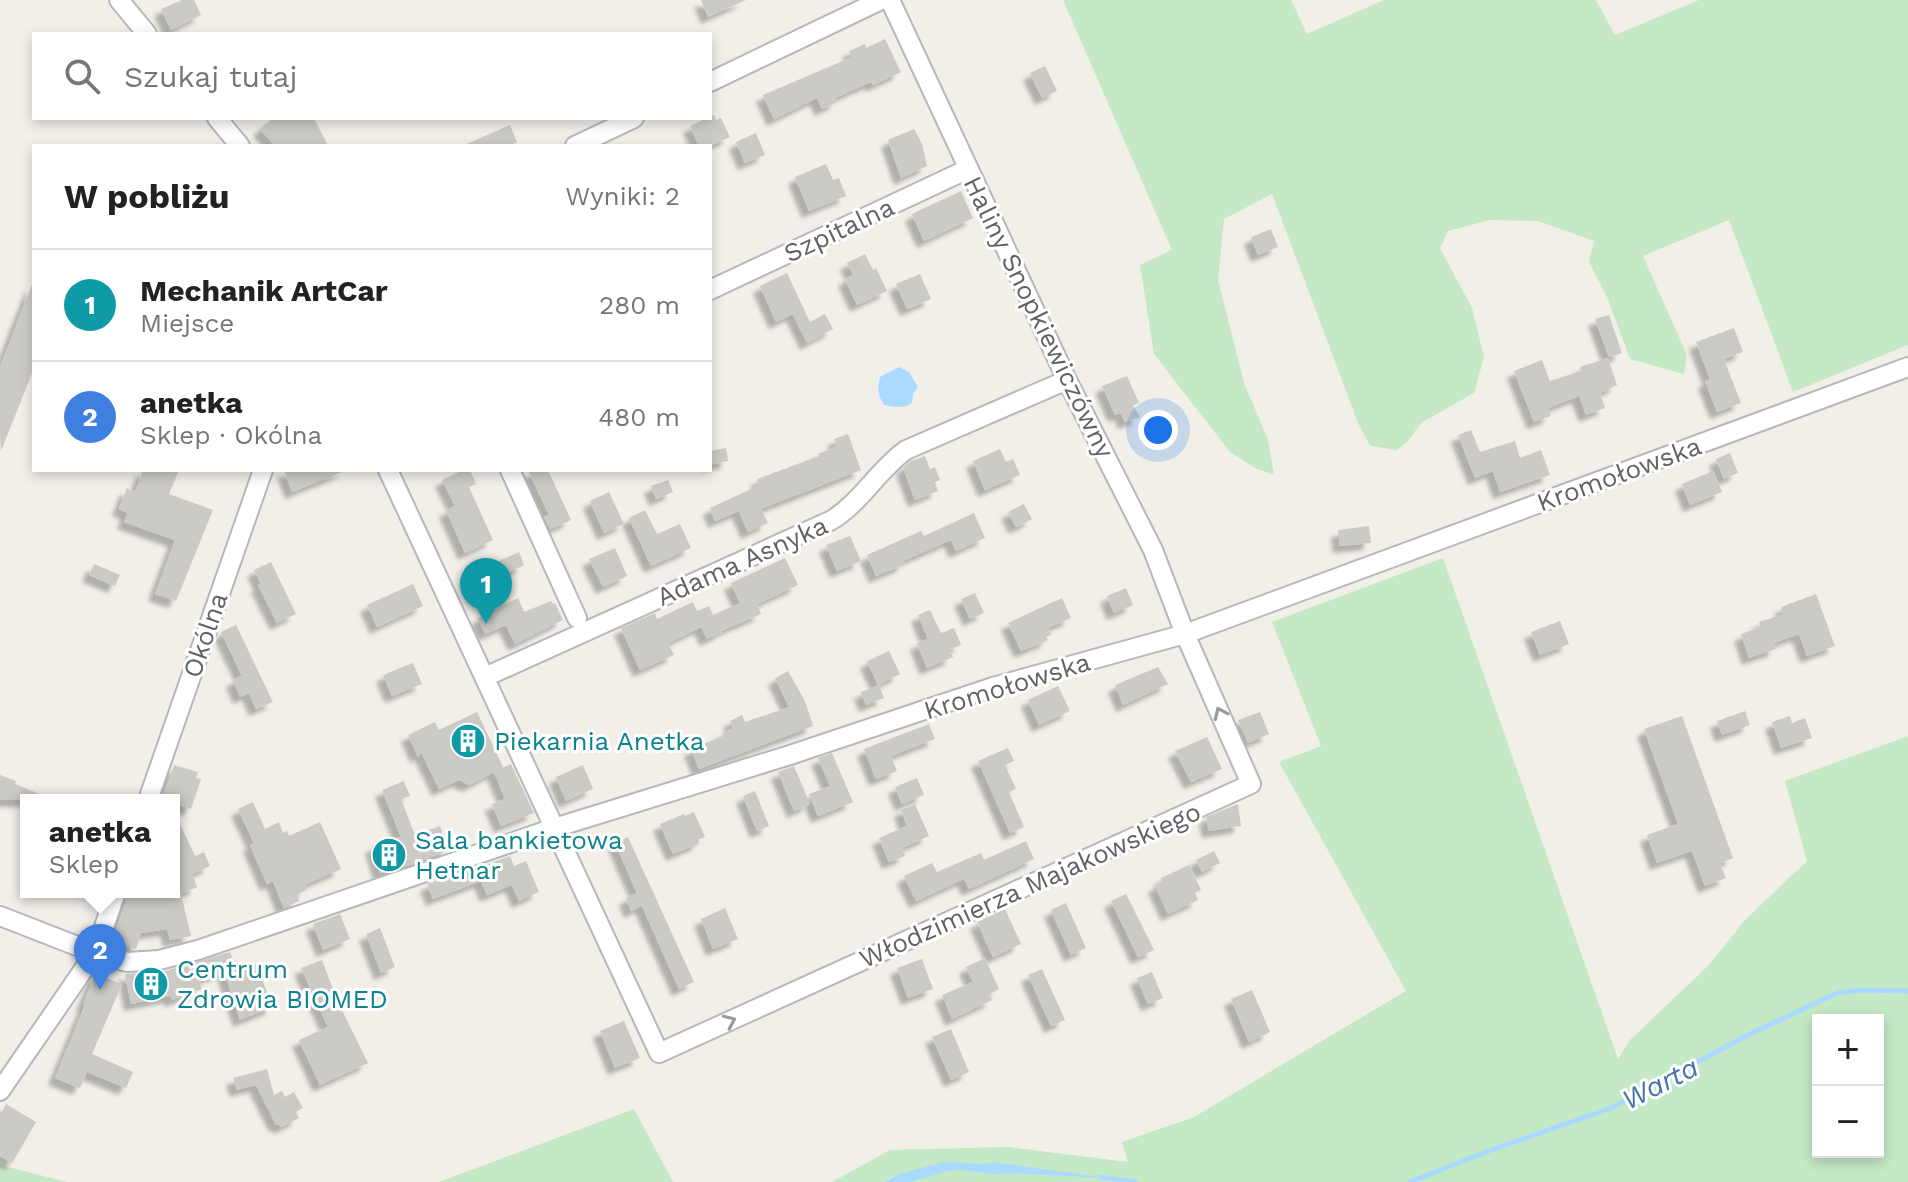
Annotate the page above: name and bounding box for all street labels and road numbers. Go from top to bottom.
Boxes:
street label: Haliny Snopkiewiczówny [958,171,1121,463]
street label: Szpitalna [779,191,899,269]
street label: Kromołowska [1533,430,1705,518]
street label: Adama Asnyka [652,510,832,612]
street label: Okólna [176,588,234,681]
street label: Kromołowska [920,646,1094,726]
street label: Włodzimierza Majakowskiego [855,796,1205,974]

